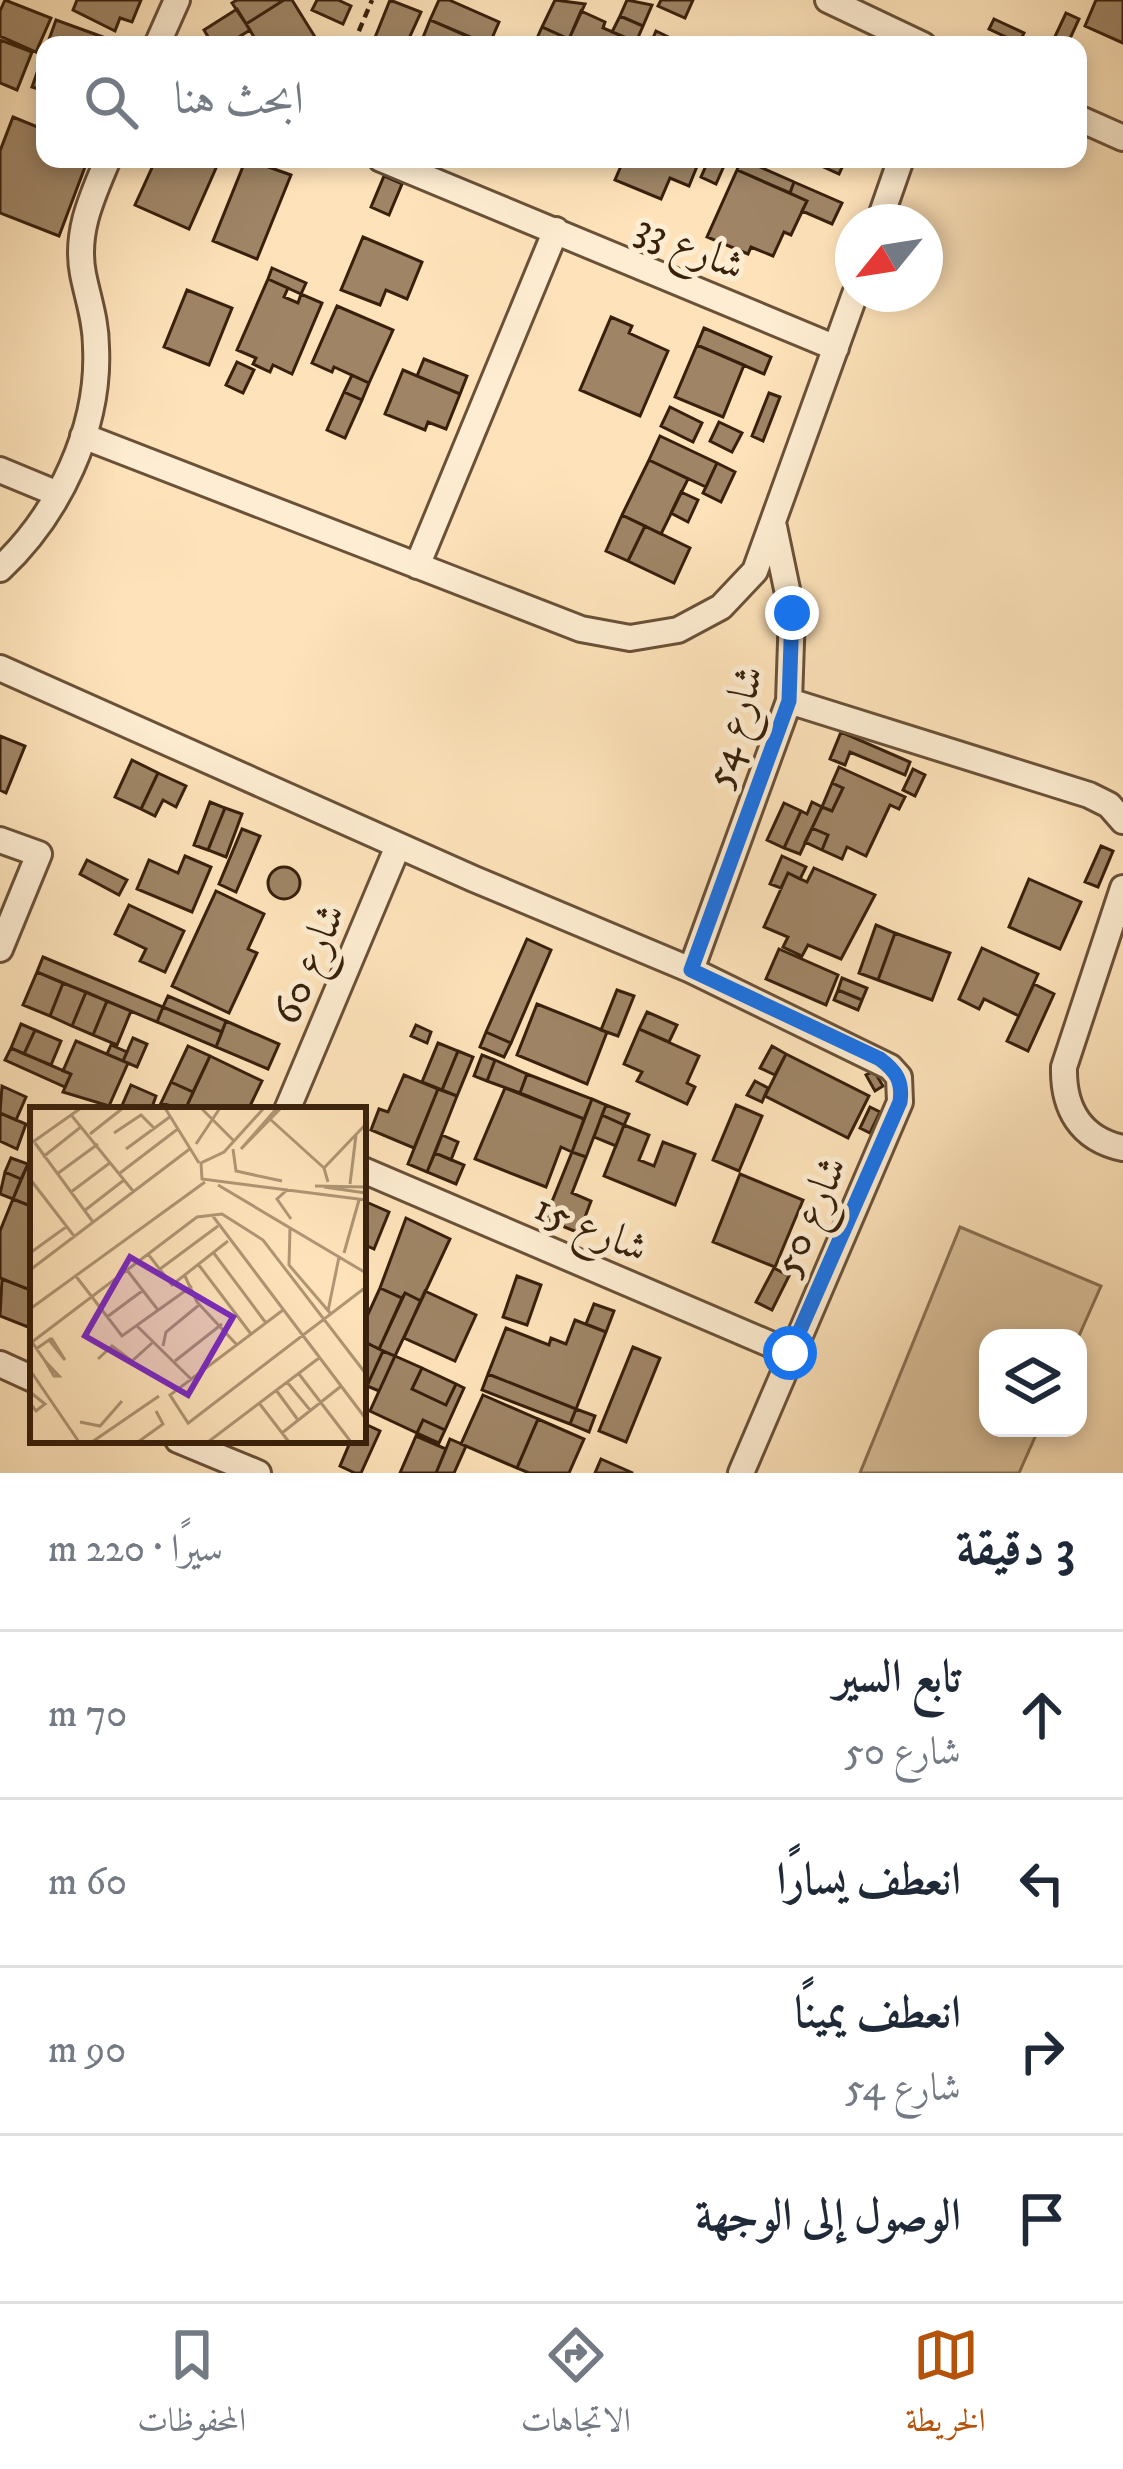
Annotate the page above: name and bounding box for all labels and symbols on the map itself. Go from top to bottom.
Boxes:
street label: شارع 33 [625,202,752,300]
north arrow [835,204,943,312]
route end [765,586,819,640]
street label: شارع 54 [693,660,784,796]
street label: شارع 60 [261,896,365,1035]
inset map [30,1107,366,1443]
street label: شارع 50 [761,1148,866,1287]
street label: شارع 15 [524,1182,655,1282]
route start [763,1326,817,1380]

